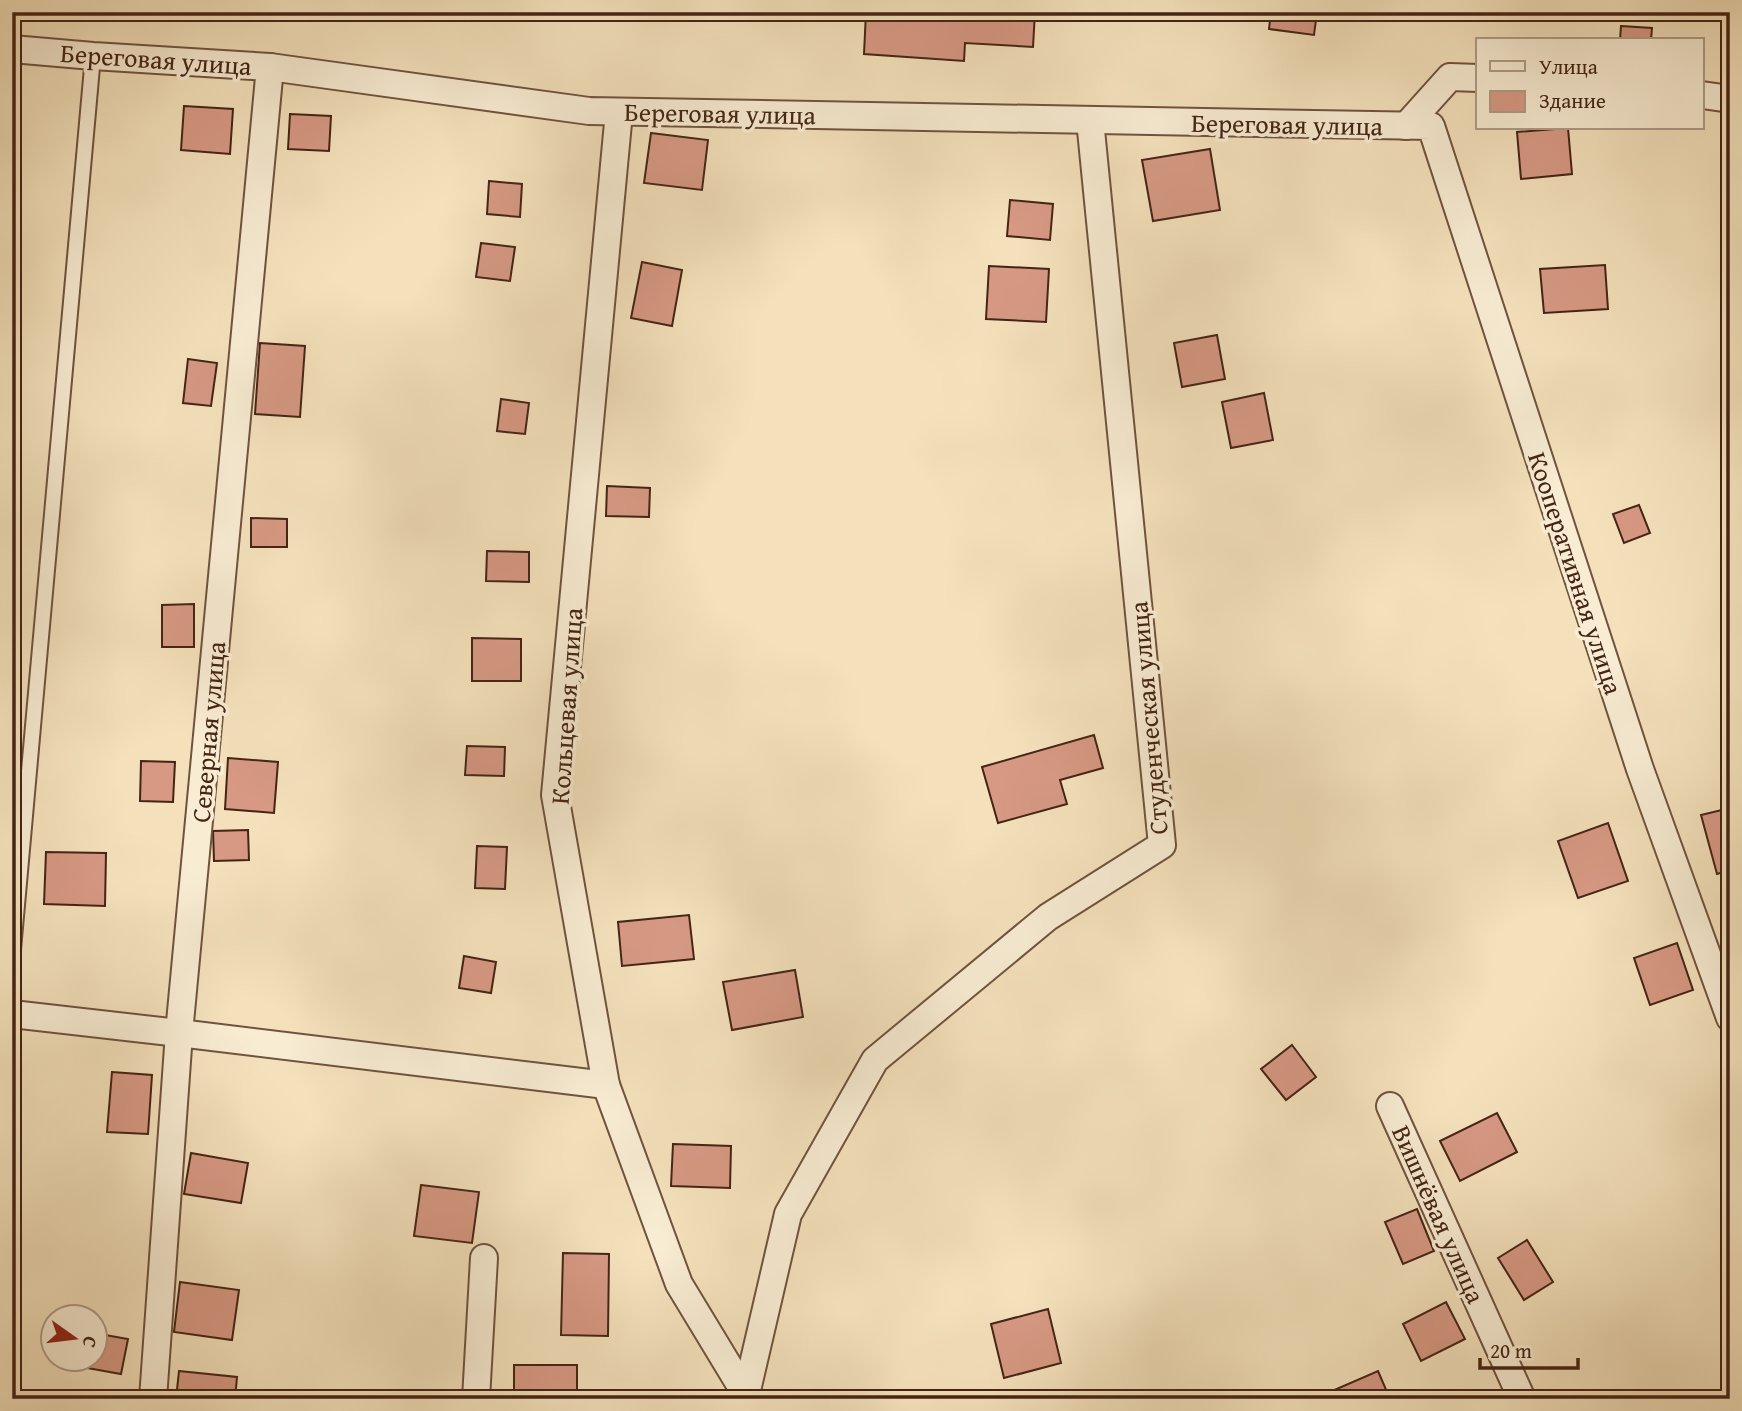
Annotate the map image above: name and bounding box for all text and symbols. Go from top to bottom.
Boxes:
street label: Береговая улица [59,33,254,85]
legend [1476,38,1704,130]
text: Улица [1539,51,1598,82]
text: Здание [1539,85,1606,116]
street label: Береговая улица [624,92,817,134]
street label: Береговая улица [1191,103,1384,145]
street label: Кооперативная улица [1518,447,1634,700]
street label: Студенческая улица [1118,599,1178,836]
street label: Кольцевая улица [540,606,592,806]
street label: Северная улица [181,639,235,824]
street label: Вишнёвая улица [1382,1119,1496,1310]
north arrow [38,1302,108,1372]
scale bar [1480,1327,1578,1371]
text: С [76,1334,105,1351]
text: 20 m [1490,1335,1532,1366]

